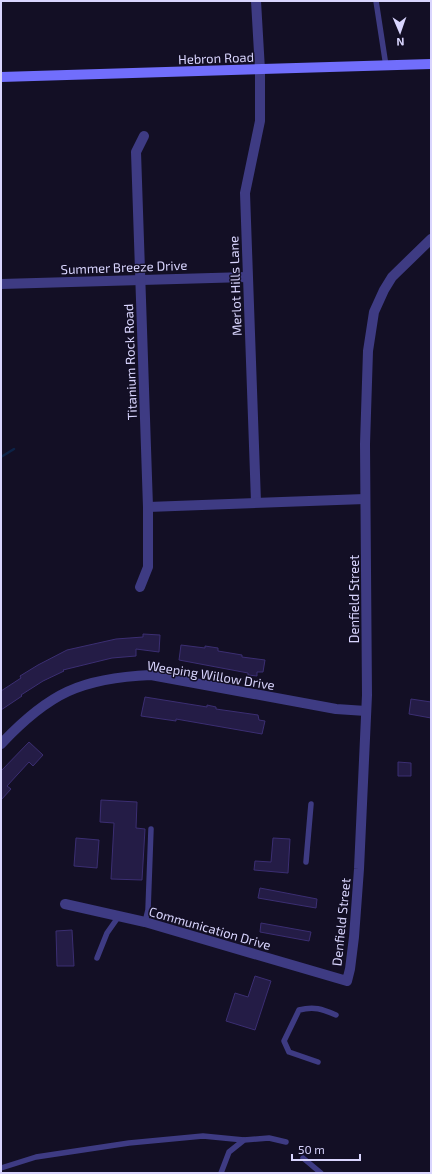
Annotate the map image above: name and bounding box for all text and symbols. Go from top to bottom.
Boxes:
north arrow [380,12,420,52]
text: N [396,36,405,49]
street label: Hebron Road [178,49,254,67]
street label: Merlot Hills Lane [225,236,245,336]
street label: Summer Breeze Drive [60,257,188,277]
street label: Titanium Rock Road [120,304,140,420]
street label: Denfield Street [346,555,362,643]
street label: Weeping Willow Drive [146,657,276,693]
street label: Denfield Street [328,877,354,967]
street label: Communication Drive [147,903,273,953]
scale bar [292,1136,360,1162]
text: 50 m [298,1142,325,1156]

